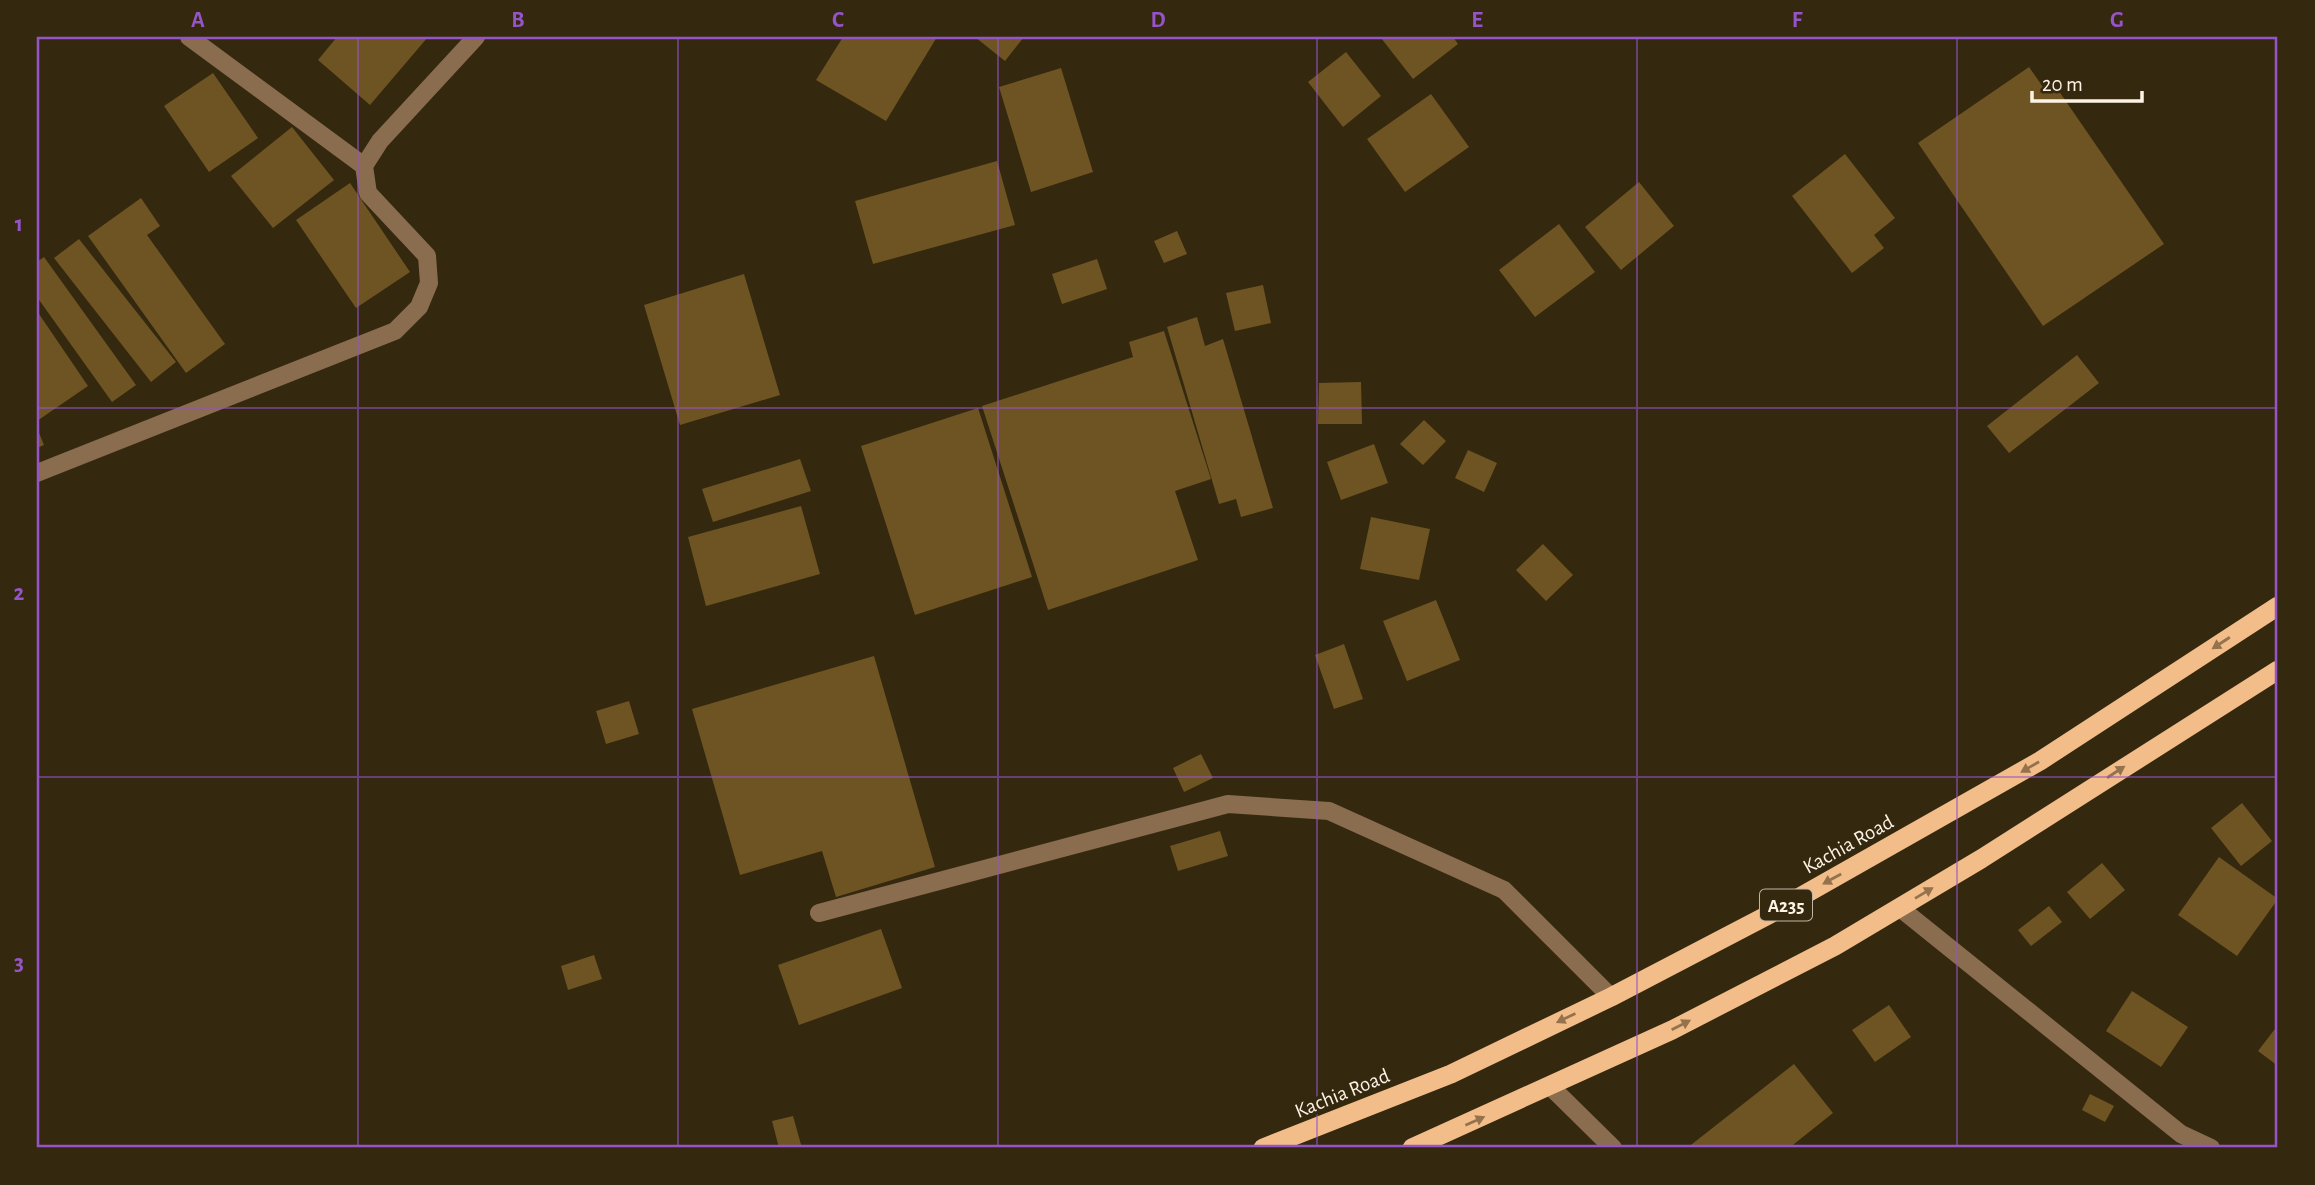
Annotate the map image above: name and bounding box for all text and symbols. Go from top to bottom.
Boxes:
text: A [191,9,205,32]
text: B [511,9,525,32]
text: C [832,9,844,32]
text: D [1150,9,1166,32]
text: E [1471,9,1483,32]
text: F [1792,9,1803,32]
text: G [2110,9,2124,32]
scale bar [2032,60,2142,104]
text: 20 m [2042,74,2083,95]
text: 1 [15,213,23,236]
text: 2 [14,582,25,605]
one-way arrow [2212,636,2230,650]
one-way arrow [2021,761,2040,773]
one-way arrow [2107,765,2126,778]
street label: Kachia Road [1799,811,1897,878]
one-way arrow [1823,873,1842,885]
one-way arrow [1915,887,1934,899]
road number: A235 [1760,890,1812,920]
text: 3 [14,952,24,975]
one-way arrow [1556,1013,1576,1024]
one-way arrow [1671,1020,1691,1031]
street label: Kachia Road [1292,1065,1393,1122]
one-way arrow [1465,1115,1485,1127]

